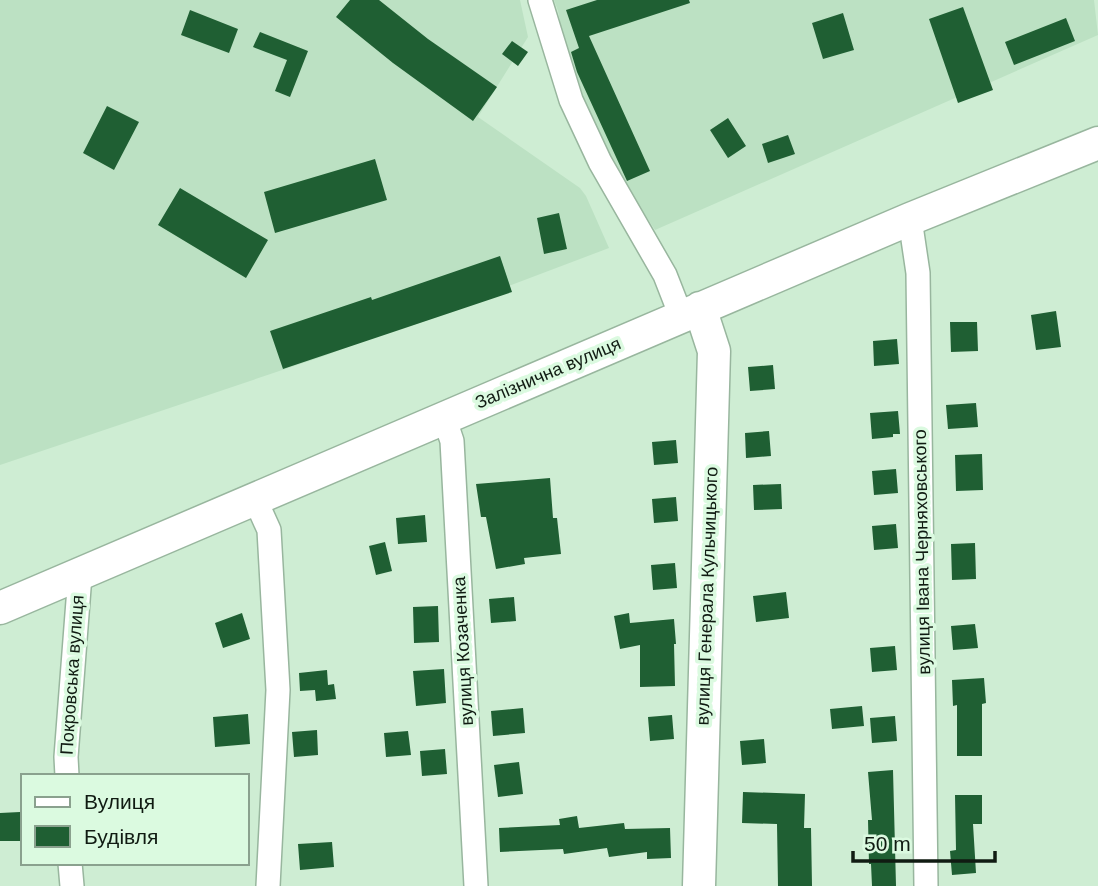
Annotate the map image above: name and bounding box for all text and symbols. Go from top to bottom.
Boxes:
street label: Залізнична вулиця [472,333,624,413]
street label: вулиця Івана Черняховського [910,429,934,675]
street label: вулиця Генерала Кульчицького [692,466,722,726]
street label: вулиця Козаченка [449,575,477,726]
street label: Покровська вулиця [56,594,88,756]
legend [21,774,248,865]
text: Вулиця [84,790,155,813]
scale bar [853,820,995,864]
text: Будівля [84,825,158,848]
text: 50 m [864,832,911,855]

